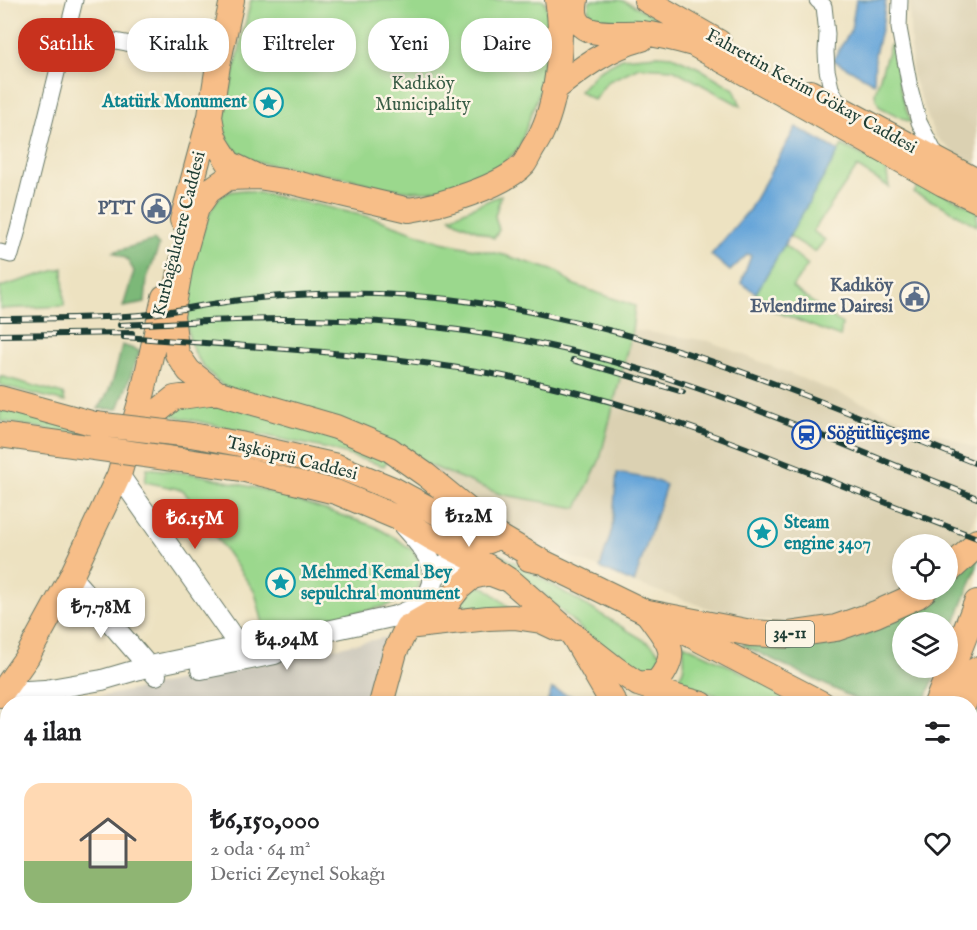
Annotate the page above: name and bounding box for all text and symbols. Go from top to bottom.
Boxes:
chip: Satılık [18,18,115,72]
chip: Kiralık [127,18,229,72]
chip: Filtreler [241,18,356,72]
chip: Yeni [368,18,449,72]
chip: Daire [461,18,552,72]
street label: Fahrettin Kerim Gökay Caddesi [701,24,921,160]
park label: Kadıköy Municipality [375,73,471,117]
place icon: Atatürk Monument [252,86,284,118]
place label: Atatürk Monument [101,91,248,114]
street label: Kurbağalıdere Caddesi [148,149,212,319]
public building icon: PTT [140,193,172,225]
place label: PTT [98,198,136,221]
place label: Kadıköy Evlendirme Dairesi [750,275,894,319]
public building icon: Kadıköy Evlendirme Dairesi [898,280,930,312]
station icon: Söğütlüçeşme [790,418,822,450]
place label: Söğütlüçeşme [827,423,931,446]
street label: Taşköprü Caddesi [224,432,360,486]
pin: ₺12M [433,497,505,548]
pin: ₺6.15M [146,499,244,550]
text: ₺12M [445,504,493,529]
text: ₺6.15M [166,506,224,531]
place label: Steam engine 3407 [784,512,871,556]
place icon: Steam engine 3407 [747,517,779,549]
map controls [892,534,958,678]
button: locate [892,534,958,600]
place label: Mehmed Kemal Bey sepulchral monument [301,562,461,606]
place icon: Mehmed Kemal Bey sepulchral monument [264,567,296,599]
pin: ₺7.78M [52,588,150,639]
text: ₺7.78M [71,595,131,620]
button: layers [892,612,958,678]
pin: ₺4.94M [238,620,336,671]
road number: 34-11 [766,621,814,647]
text: ₺4.94M [255,627,319,652]
text: 4 ilan [24,716,82,749]
icon: filters [921,716,954,749]
text: ₺6,150,000 [210,804,320,837]
icon: home [72,807,144,879]
icon: heart [921,827,954,860]
text: 2 oda · 64 m² [210,837,311,862]
text: Derici Zeynel Sokağı [210,862,385,887]

